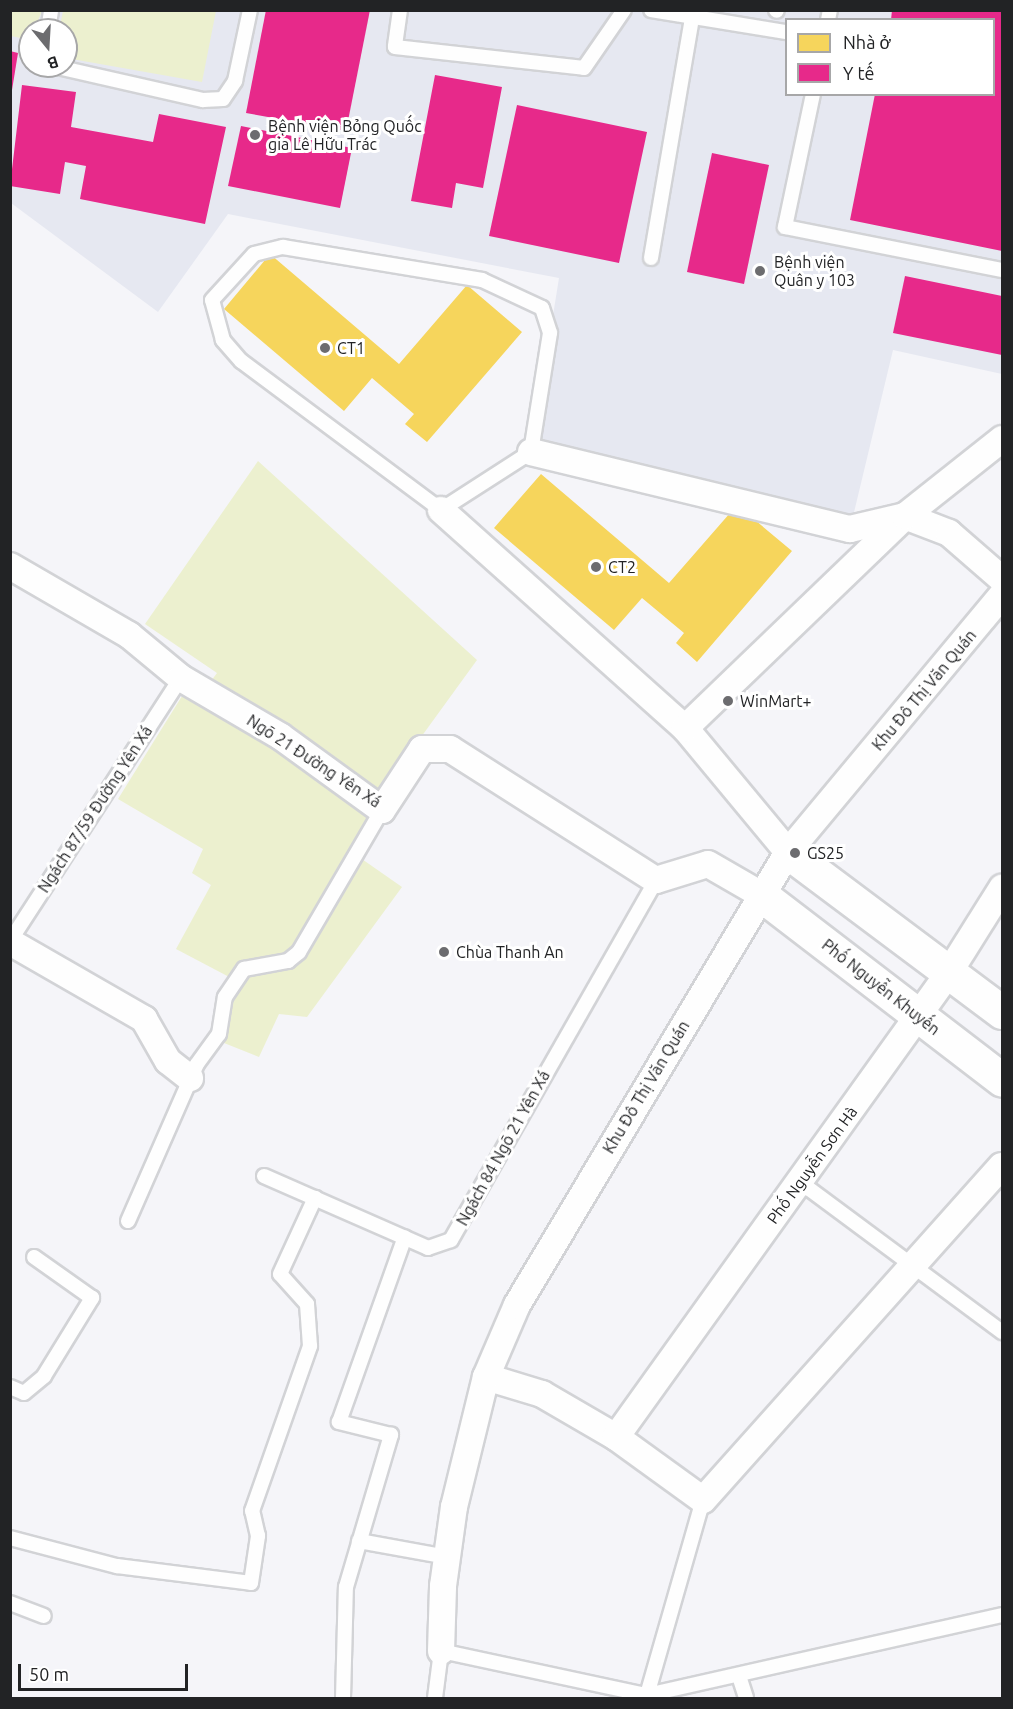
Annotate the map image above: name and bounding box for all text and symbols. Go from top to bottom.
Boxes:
north arrow [18,18,78,78]
legend [785,18,995,96]
text: Nhà ở [843,32,891,52]
text: B [45,53,61,73]
text: Y tế [843,63,875,83]
place label: Bệnh viện Bỏng Quốc gia Lê Hữu Trác [268,116,422,154]
marker: Bệnh viện Bỏng Quốc gia Lê Hữu Trác [246,126,264,144]
place label: Bệnh viện Quân y 103 [774,252,855,290]
marker: Bệnh viện Quân y 103 [751,262,769,280]
place label: CT1 [337,338,365,358]
marker: CT1 [318,341,332,355]
place label: CT2 [608,557,636,577]
marker: CT2 [589,560,603,574]
street label: Khu Đô Thị Văn Quán [868,626,980,754]
place label: WinMart+ [740,691,812,711]
marker: WinMart+ [721,694,735,708]
street label: Ngõ 21 Đường Yên Xá [243,710,385,812]
street label: Ngách 87/59 Đường Yên Xá [34,722,156,896]
place label: GS25 [807,843,844,863]
marker: GS25 [788,846,802,860]
street label: Phố Nguyễn Khuyến [818,935,944,1039]
place label: Chùa Thanh An [456,942,564,962]
marker: Chùa Thanh An [437,945,451,959]
street label: Khu Đô Thị Văn Quán [599,1017,693,1157]
street label: Ngách 84 Ngõ 21 Yên Xá [452,1067,554,1229]
street label: Phố Nguyễn Sơn Hà [763,1102,861,1228]
scale bar [21,1652,190,1690]
text: 50 m [29,1664,69,1684]

